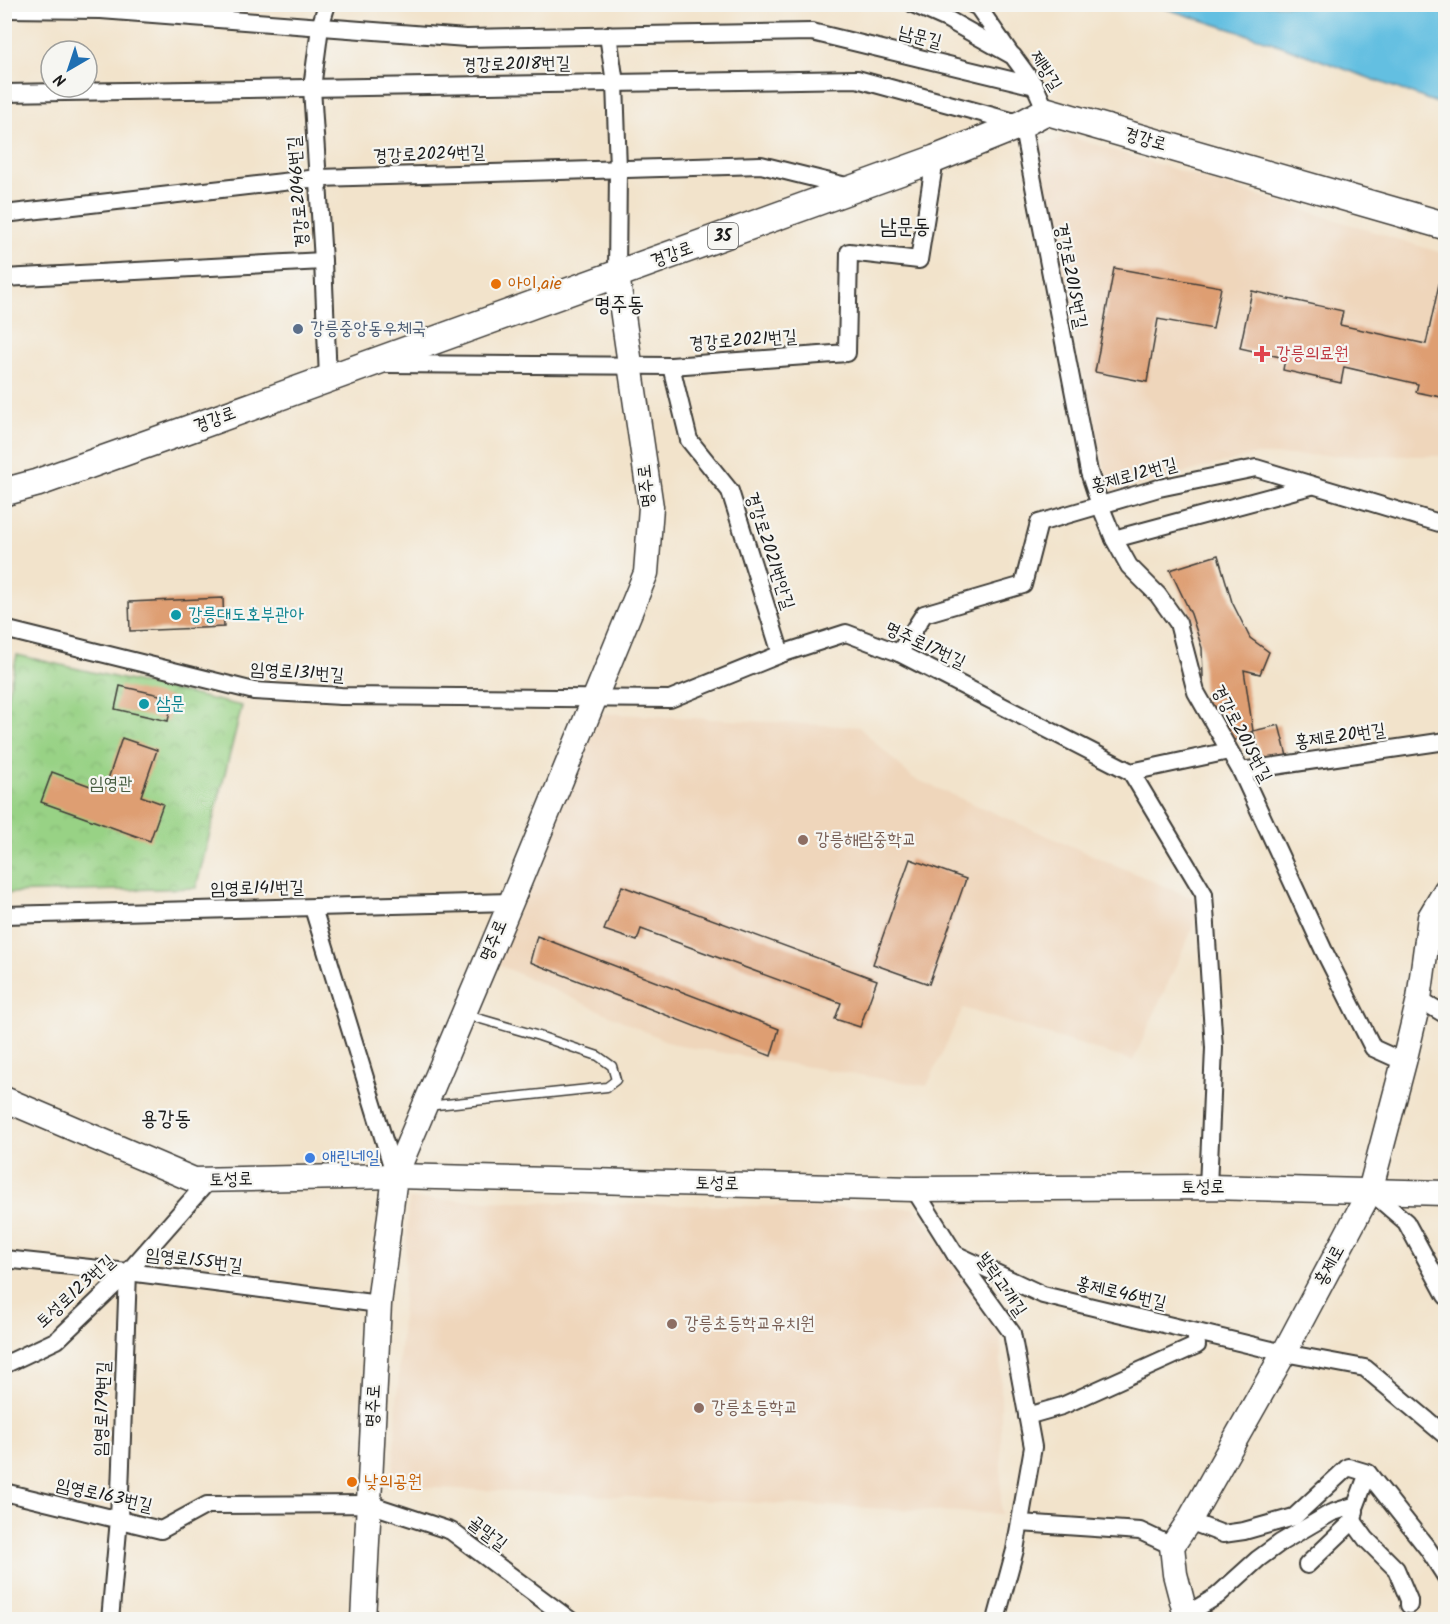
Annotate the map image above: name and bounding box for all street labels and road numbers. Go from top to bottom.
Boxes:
street label: 남문길 [895,19,945,57]
street label: 제방길 [1021,45,1069,98]
street label: 경강로2018번길 [462,50,571,80]
street label: 경강로 [1120,120,1170,160]
street label: 경강로2046번길 [281,135,317,249]
street label: 경강로2024번길 [372,139,486,171]
street label: 경강로2015번길 [1046,221,1095,332]
road number: 35 [708,223,738,249]
street label: 경강로 [647,234,697,276]
street label: 경강로2021번길 [688,323,798,359]
street label: 경강로 [190,399,240,441]
street label: 홍제로12번길 [1087,450,1181,501]
street label: 명주로 [630,463,664,509]
street label: 경강로2021번안길 [736,488,802,614]
street label: 명주로17번길 [880,615,971,678]
street label: 임영로131번길 [249,655,345,691]
street label: 경강로2015번길 [1203,680,1279,789]
street label: 홍제로20번길 [1292,716,1388,758]
street label: 임영로141번길 [210,874,305,904]
street label: 명주로 [472,915,516,967]
street label: 토성로 [209,1165,253,1195]
street label: 토성로 [695,1169,739,1199]
street label: 토성로 [1181,1173,1225,1202]
street label: 홍제로 [1307,1240,1353,1292]
street label: 임영로155번길 [144,1241,245,1281]
street label: 발락고개길 [968,1247,1034,1323]
street label: 토성로123번길 [30,1248,123,1336]
street label: 홍제로46번길 [1073,1269,1170,1319]
street label: 임영로179번길 [87,1360,119,1457]
street label: 명주로 [358,1384,390,1428]
street label: 임영로163번길 [53,1471,156,1521]
street label: 골말길 [461,1509,513,1559]

